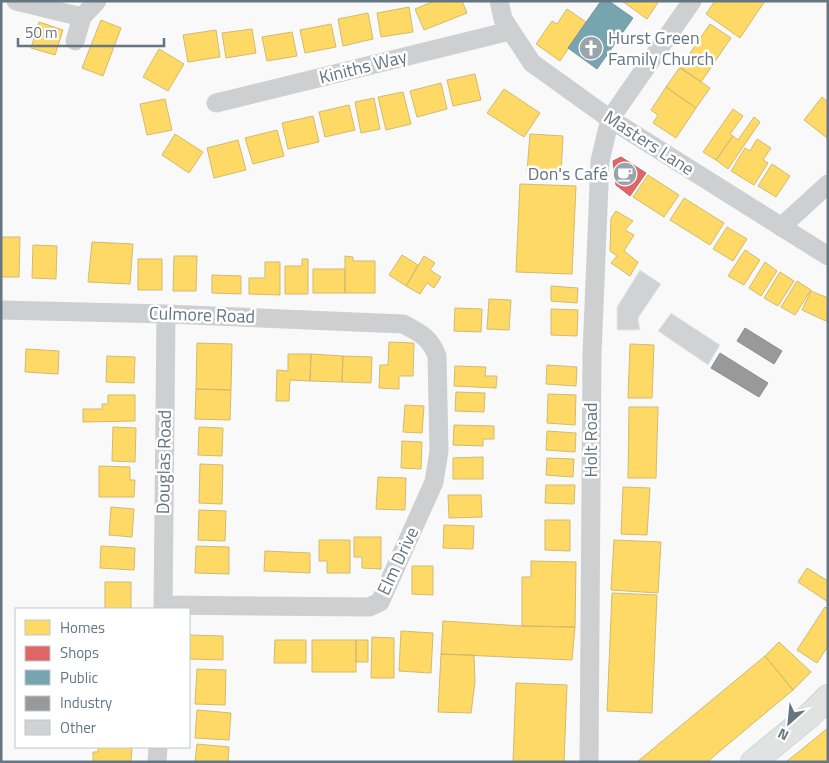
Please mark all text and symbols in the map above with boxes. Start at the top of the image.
scale bar [18,15,164,47]
text: 50 m [25,21,58,44]
place label: Hurst Green Family Church [608,24,714,72]
church icon: Hurst Green Family Church [578,35,604,61]
street label: Kiniths Way [316,43,410,90]
street label: Masters Lane [599,103,700,182]
place label: Don's Café [528,160,608,187]
cafe icon: Don's Café [612,161,638,187]
street label: Culmore Road [149,299,255,330]
street label: Holt Road [577,403,604,477]
street label: Douglas Road [149,410,178,514]
street label: Elm Drive [370,522,425,599]
legend [15,608,190,748]
text: Homes [60,616,105,639]
text: Shops [60,641,99,664]
text: Public [60,666,98,689]
text: Industry [60,691,112,714]
north arrow [764,698,814,748]
text: Other [60,716,96,739]
text: N [774,723,792,747]

